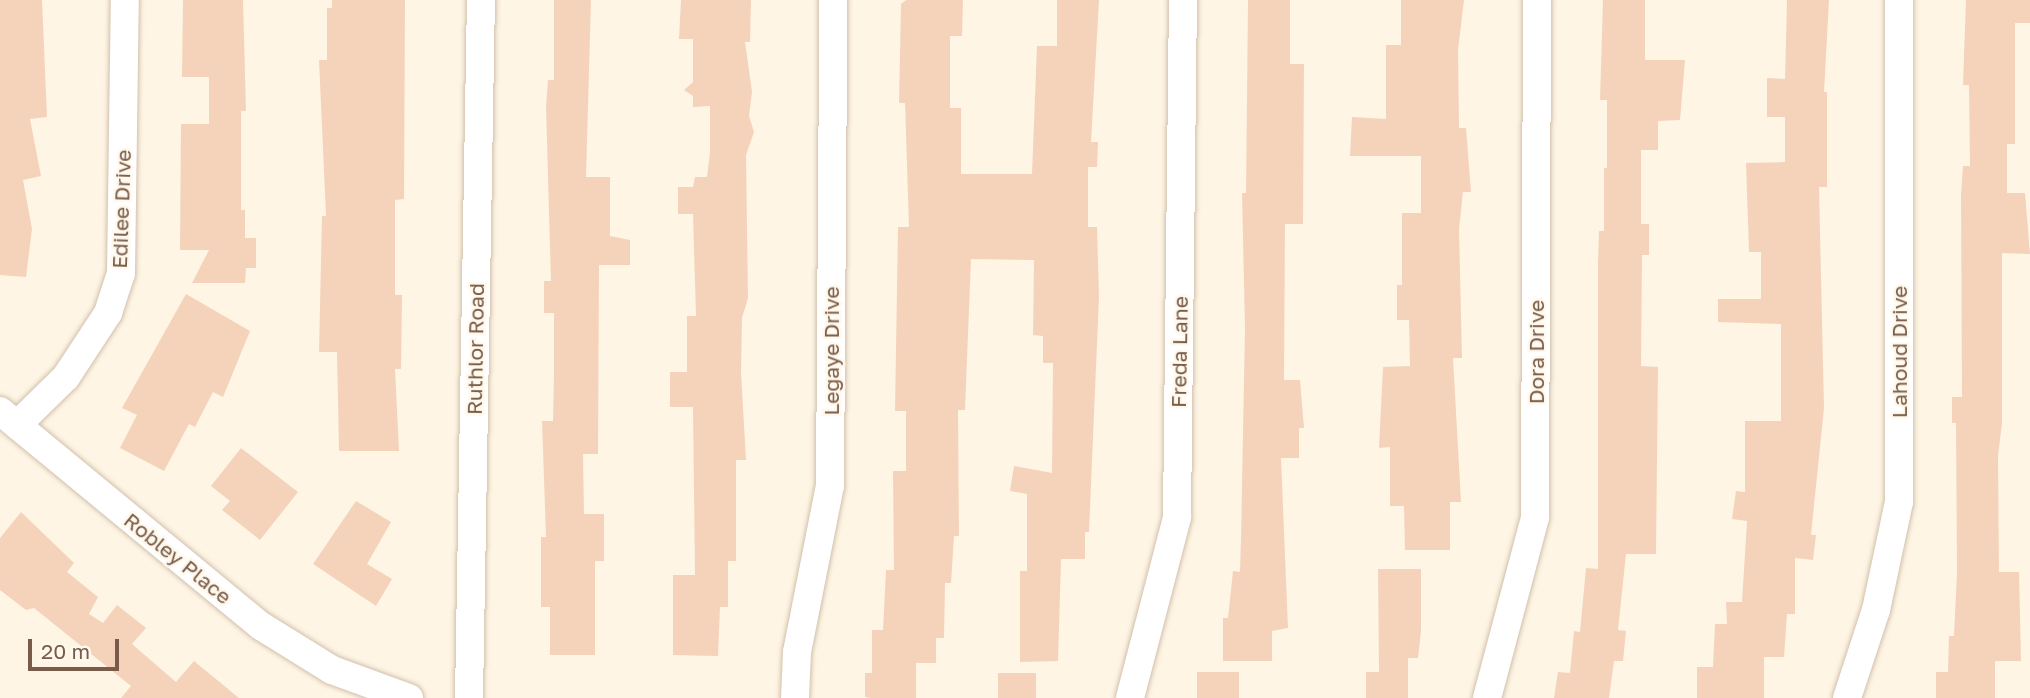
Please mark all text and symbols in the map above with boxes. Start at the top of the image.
street label: Edilee Drive [106,149,136,269]
street label: Ruthlor Road [461,283,489,415]
street label: Legaye Drive [818,286,844,416]
street label: Lahoud Drive [1886,286,1912,418]
street label: Freda Lane [1165,296,1193,408]
street label: Dora Drive [1523,300,1549,404]
street label: Robley Place [119,507,237,609]
scale bar [32,624,122,668]
text: 20 m [41,638,90,664]

